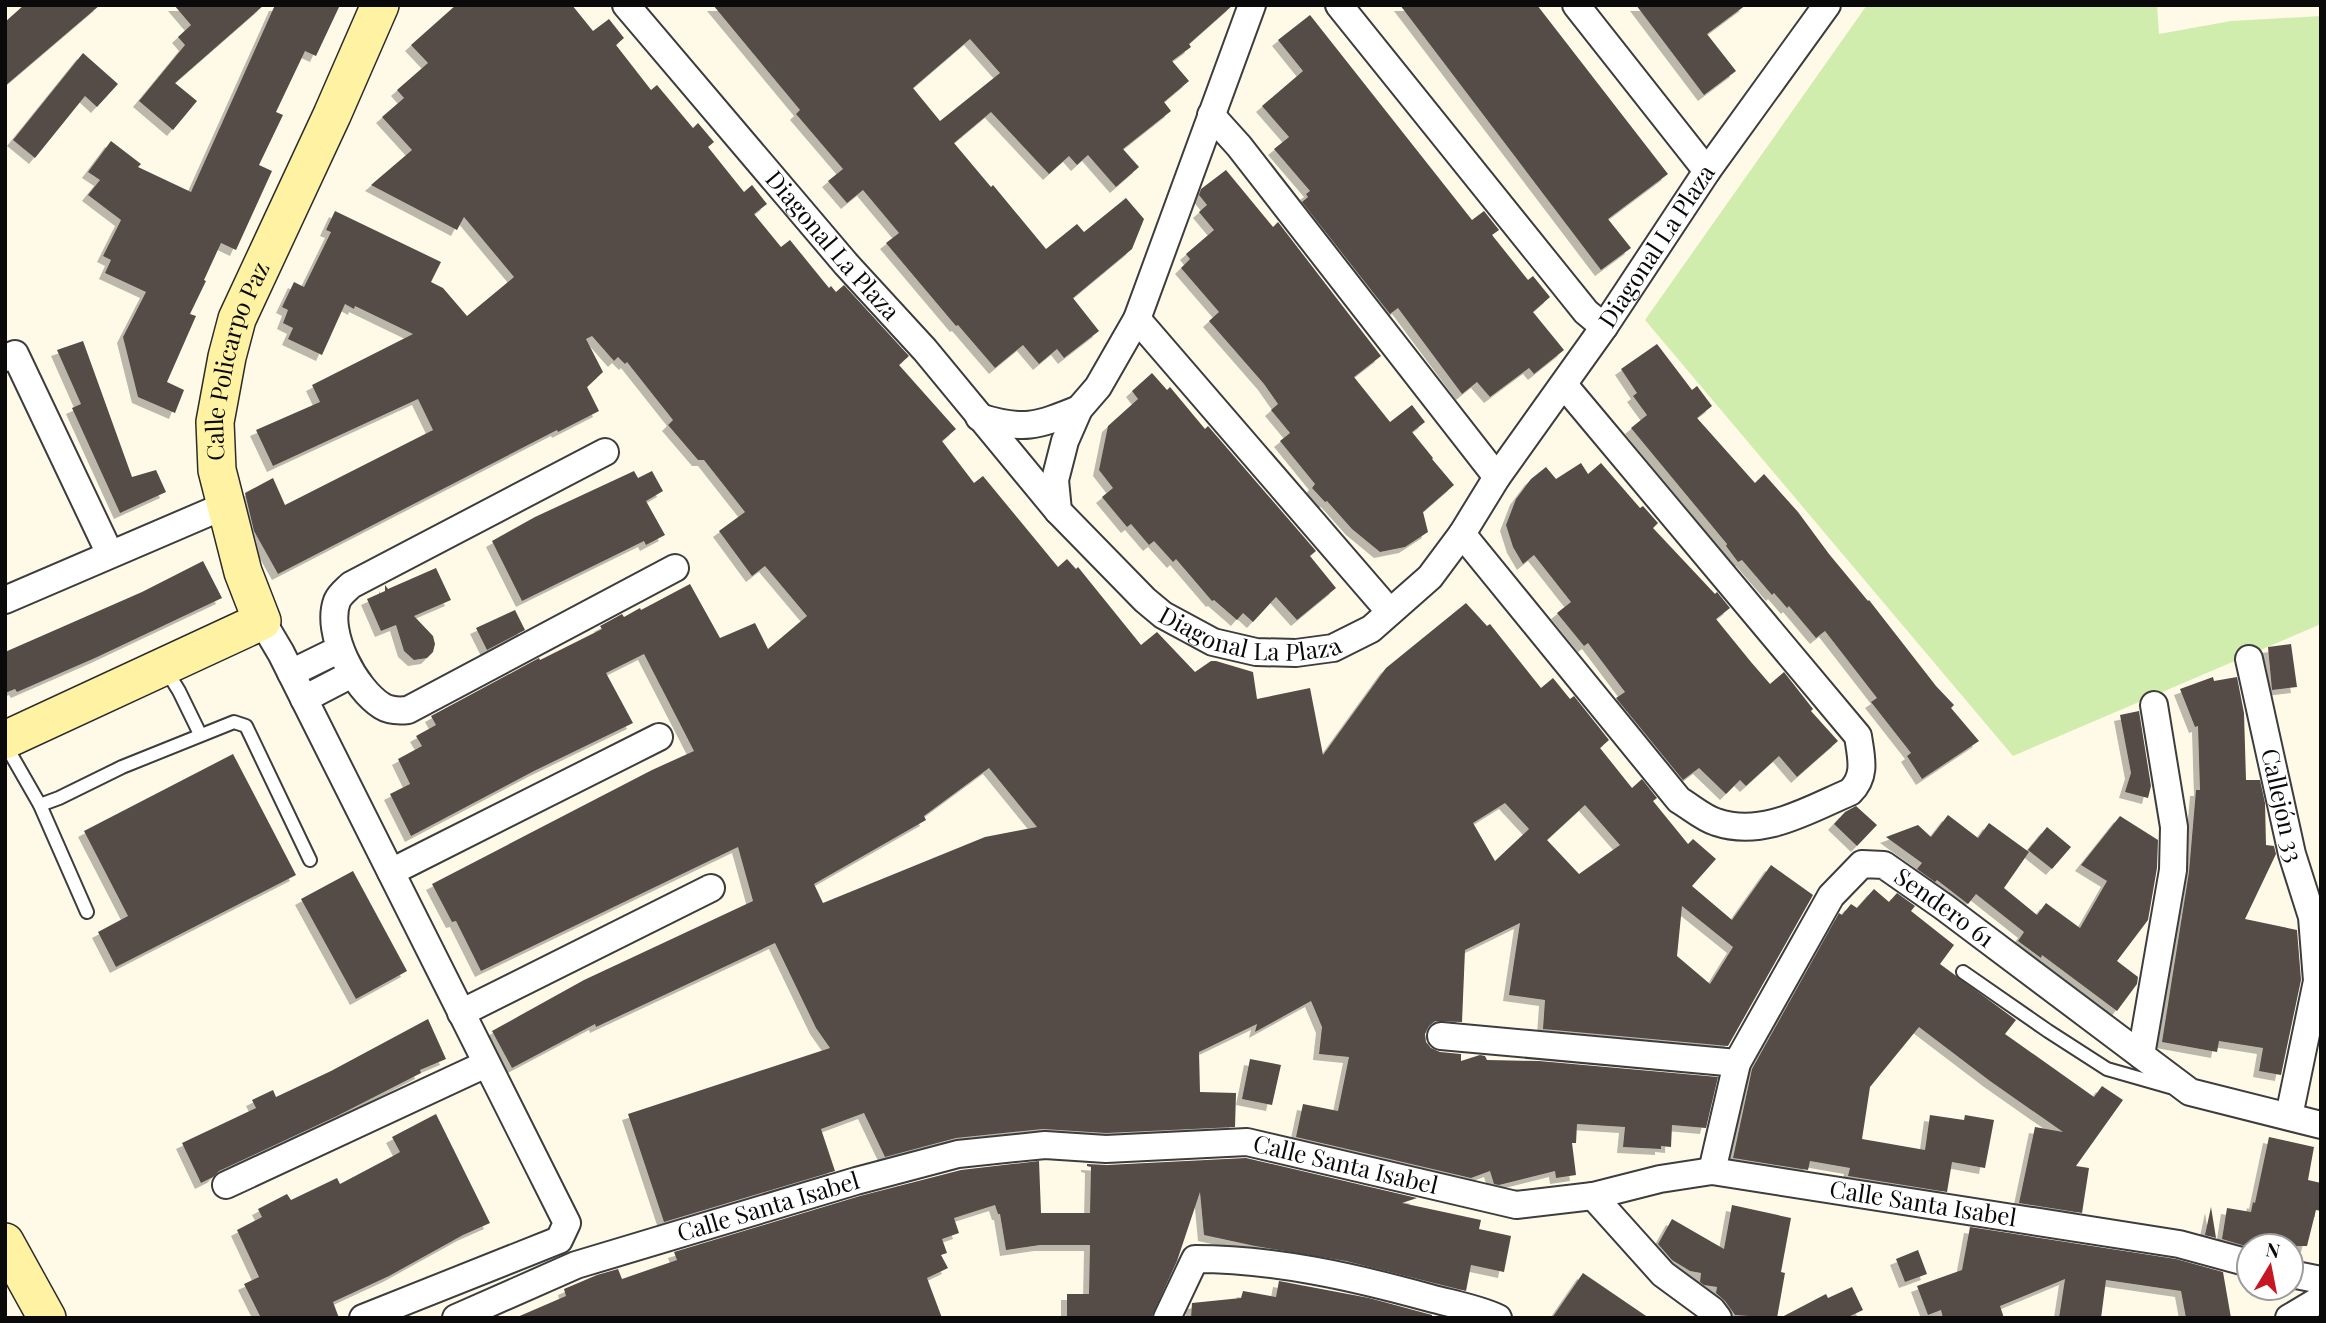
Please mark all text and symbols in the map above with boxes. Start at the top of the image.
street label: Diagonal La Plaza [1590,158,1721,333]
street label: Diagonal La Plaza [759,163,908,326]
street label: Calle Policarpo Paz [197,256,276,461]
street label: Diagonal La Plaza [1154,598,1346,667]
street label: Callejón 33 [2255,745,2312,866]
street label: Sendero 61 [1889,859,2002,954]
street label: Calle Santa Isabel [1250,1126,1442,1200]
street label: Calle Santa Isabel [673,1163,863,1248]
street label: Calle Santa Isabel [1828,1172,2019,1232]
north arrow [2235,1232,2305,1302]
text: N [2264,1235,2282,1263]

